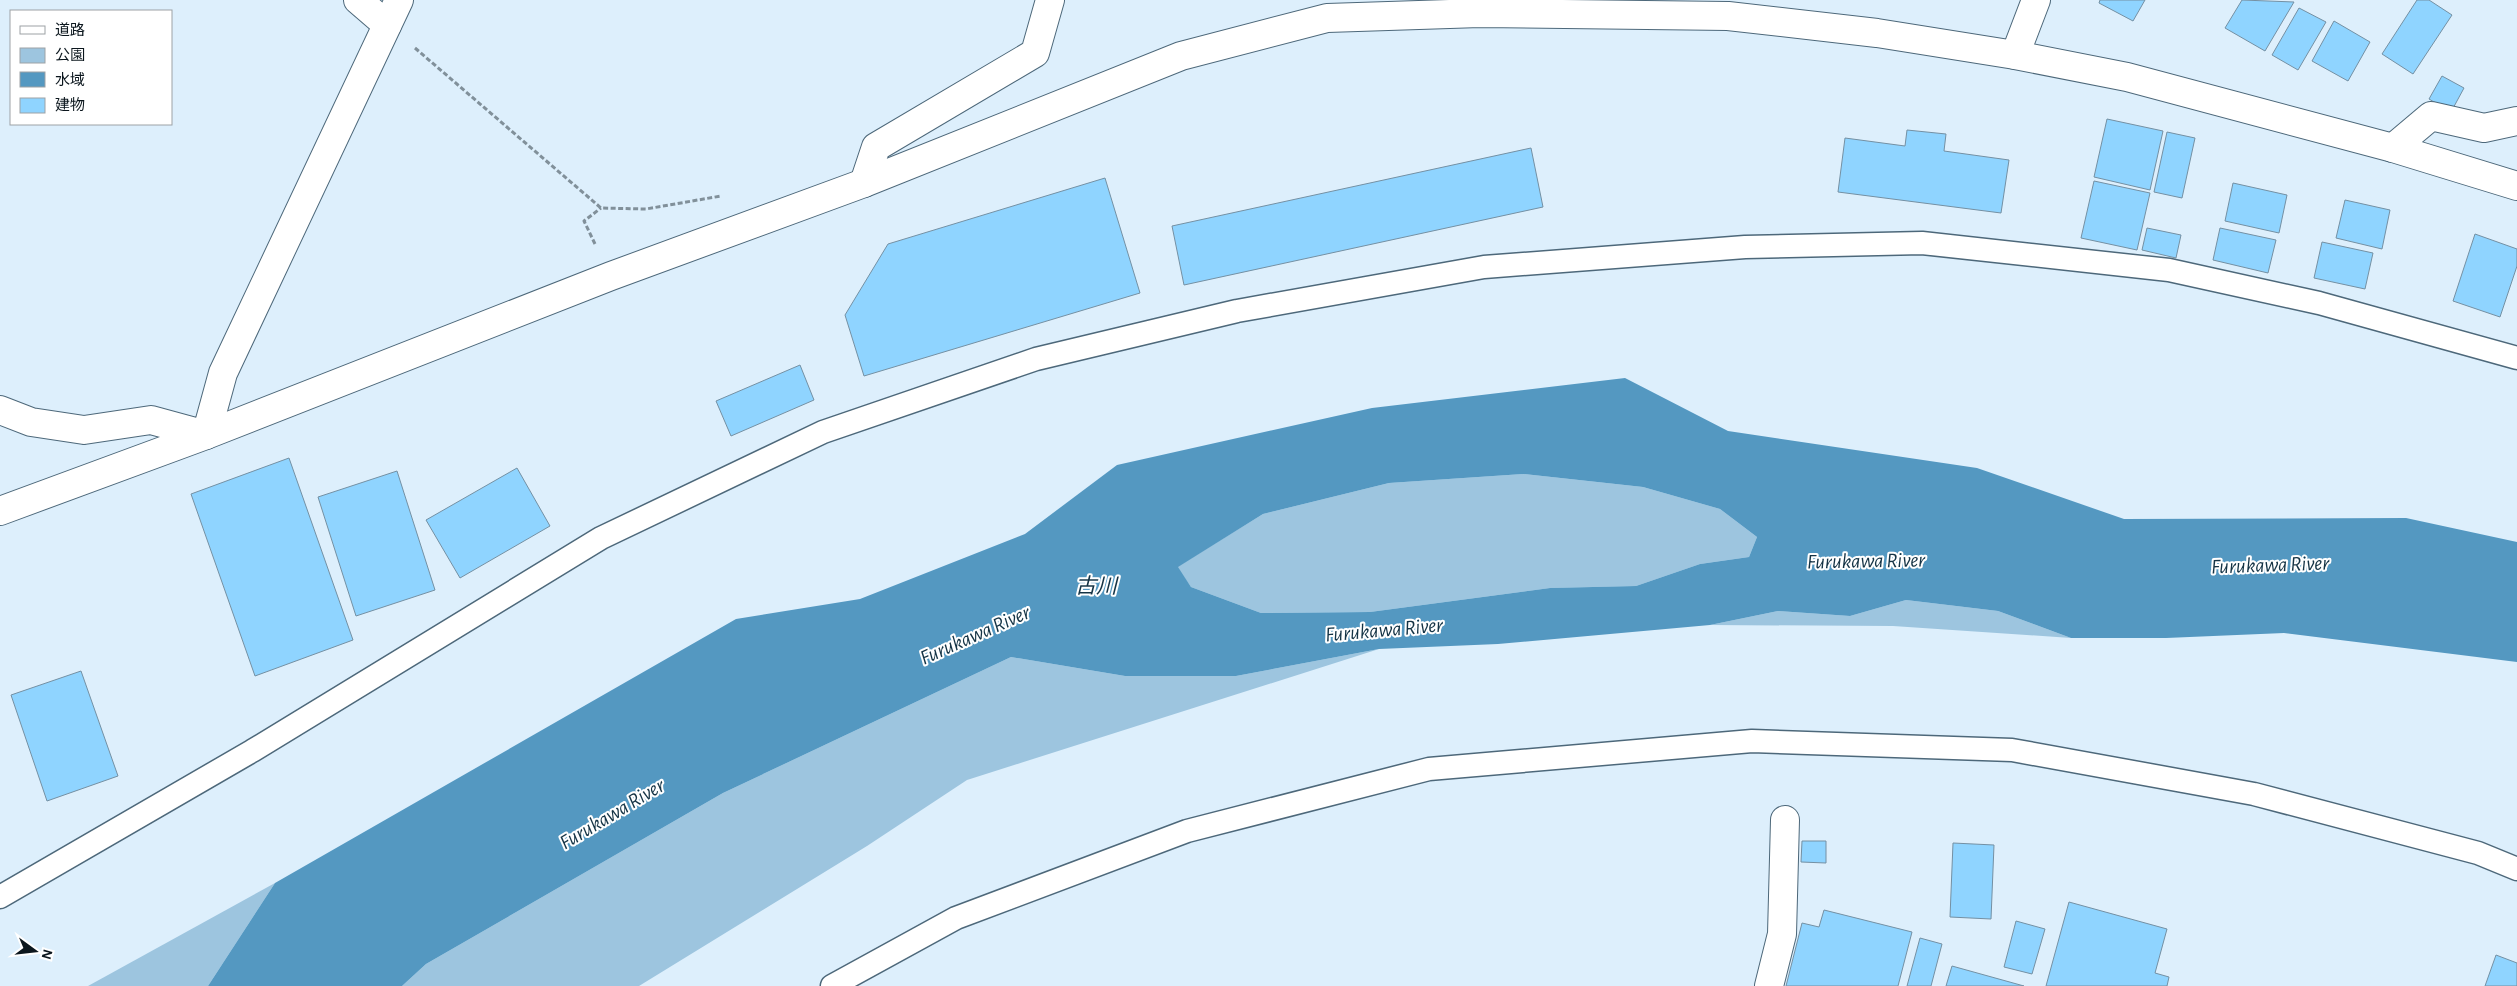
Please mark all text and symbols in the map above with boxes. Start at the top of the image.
legend [10,10,172,125]
text: 道路 [55,22,85,38]
text: 公園 [55,47,85,63]
text: 水域 [55,72,85,88]
text: 建物 [55,97,85,113]
water label: Furukawa River [1807,549,1926,573]
water label: Furukawa River [2211,552,2331,578]
water label: 古川 [1075,575,1119,597]
water label: Furukawa River [917,601,1034,669]
water label: Furukawa River [1324,614,1445,646]
water label: Furukawa River [556,774,669,853]
north arrow [10,926,60,976]
text: N [39,948,55,961]

